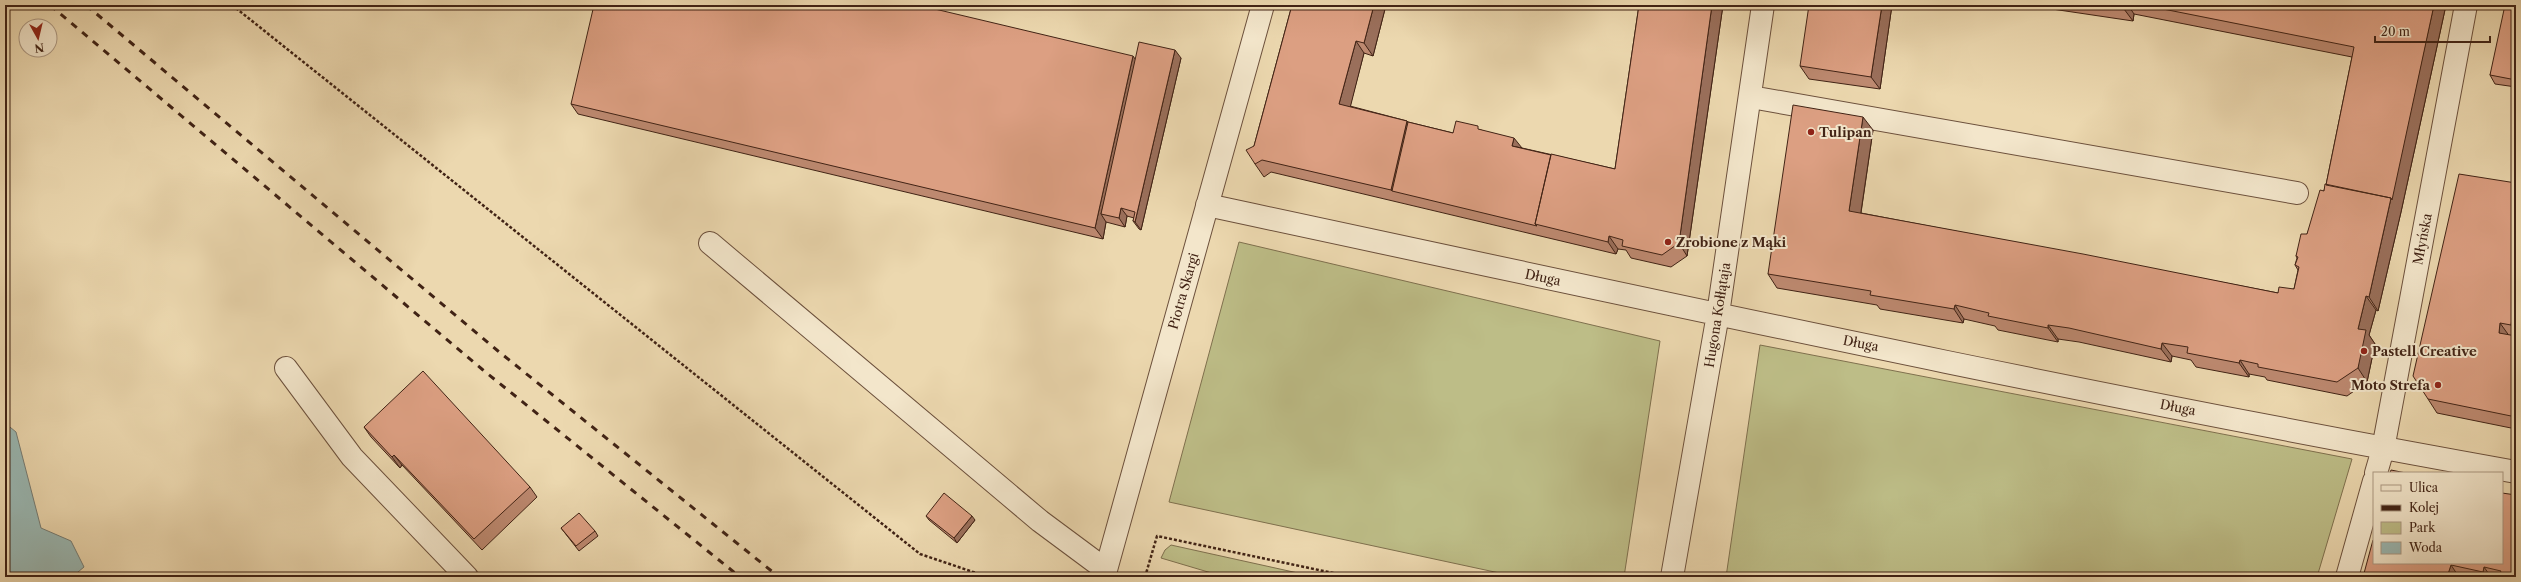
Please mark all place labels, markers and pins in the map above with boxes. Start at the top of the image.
place label: Tulipan [1819,124,1872,140]
marker: Tulipan [1806,127,1816,137]
place label: Zrobione z Mąki [1676,234,1787,250]
marker: Zrobione z Mąki [1663,237,1673,247]
place label: Pastell Creative [2372,343,2477,359]
marker: Pastell Creative [2359,346,2369,356]
place label: Moto Strefa [2351,377,2430,393]
marker: Moto Strefa [2433,380,2443,390]

